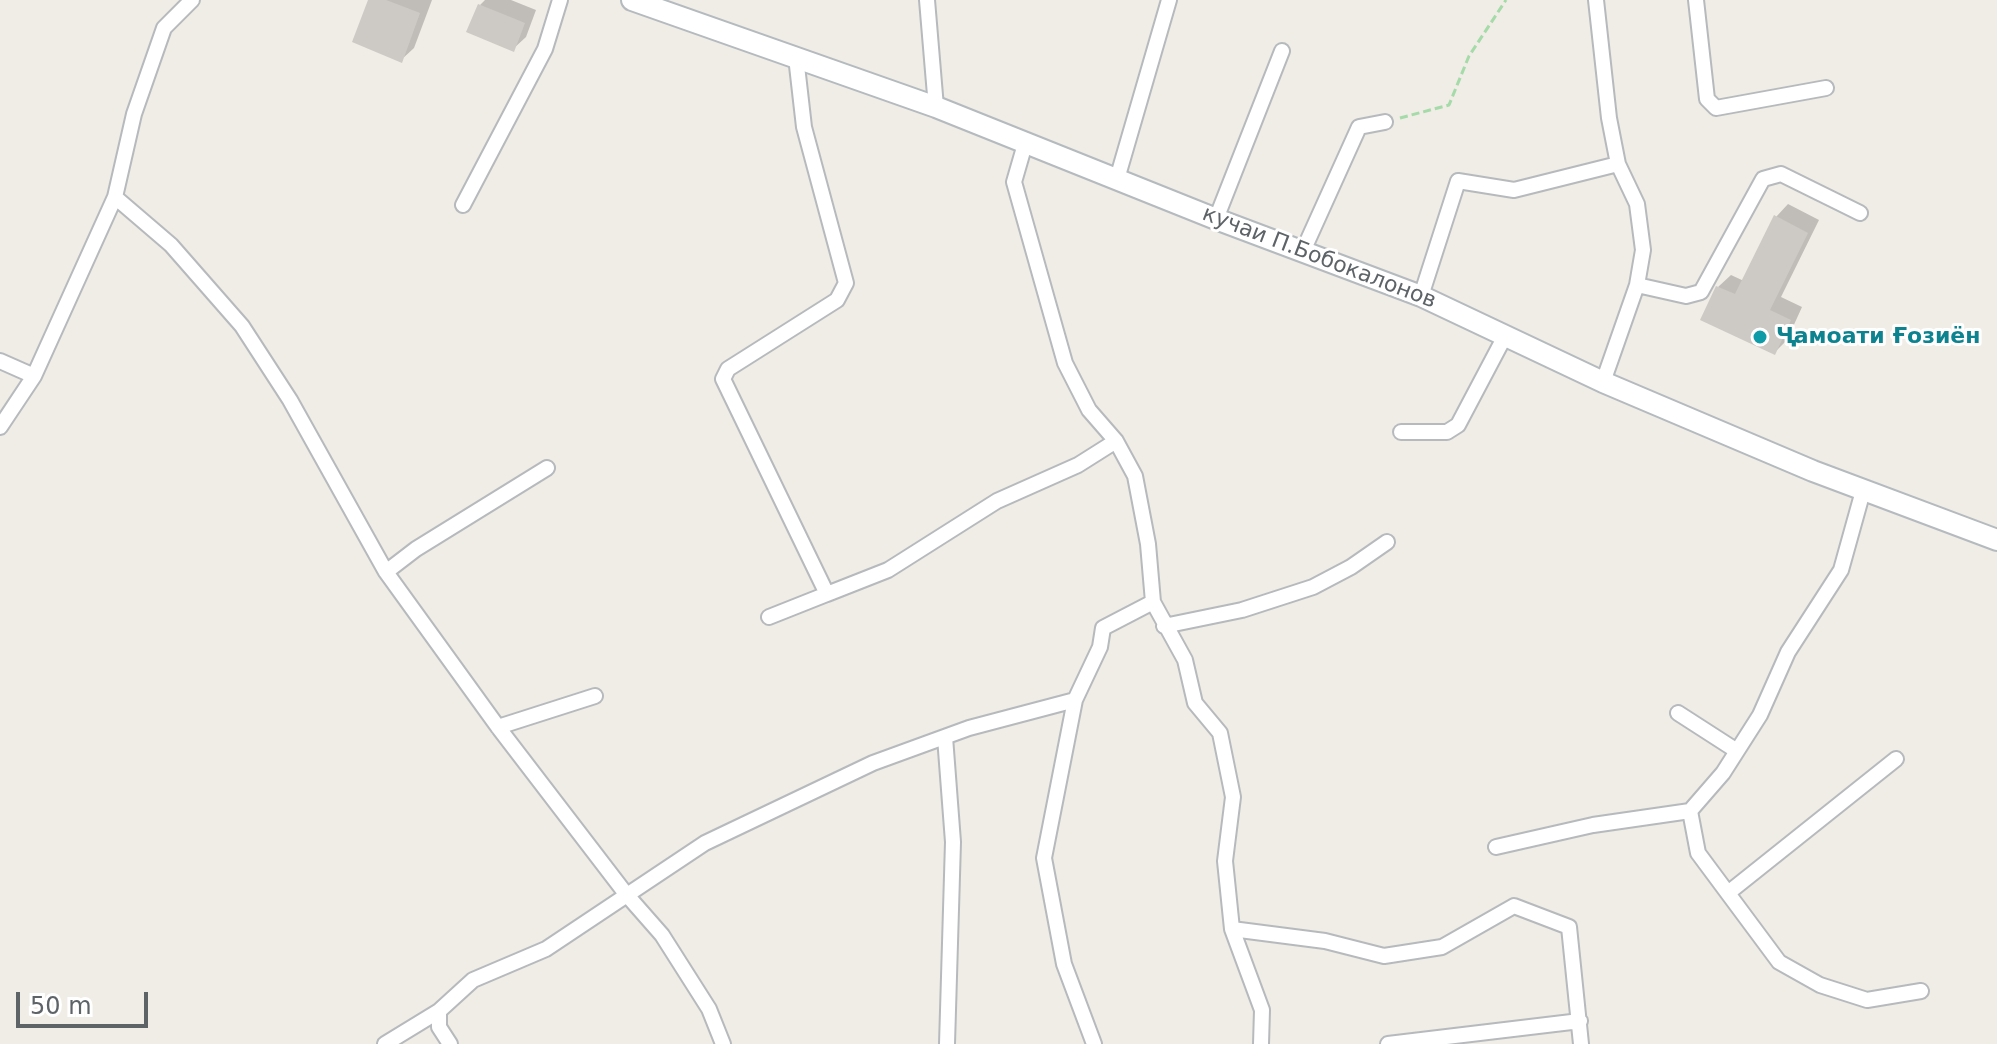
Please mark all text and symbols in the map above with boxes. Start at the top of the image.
street label: кучаи П.Бобокалонов [1198,201,1440,315]
place label: Ҷамоати Ғозиён [1776,324,1980,350]
marker: Ҷамоати Ғозиён [1751,328,1769,346]
scale bar [20,976,152,1026]
text: 50 m [30,992,92,1020]

